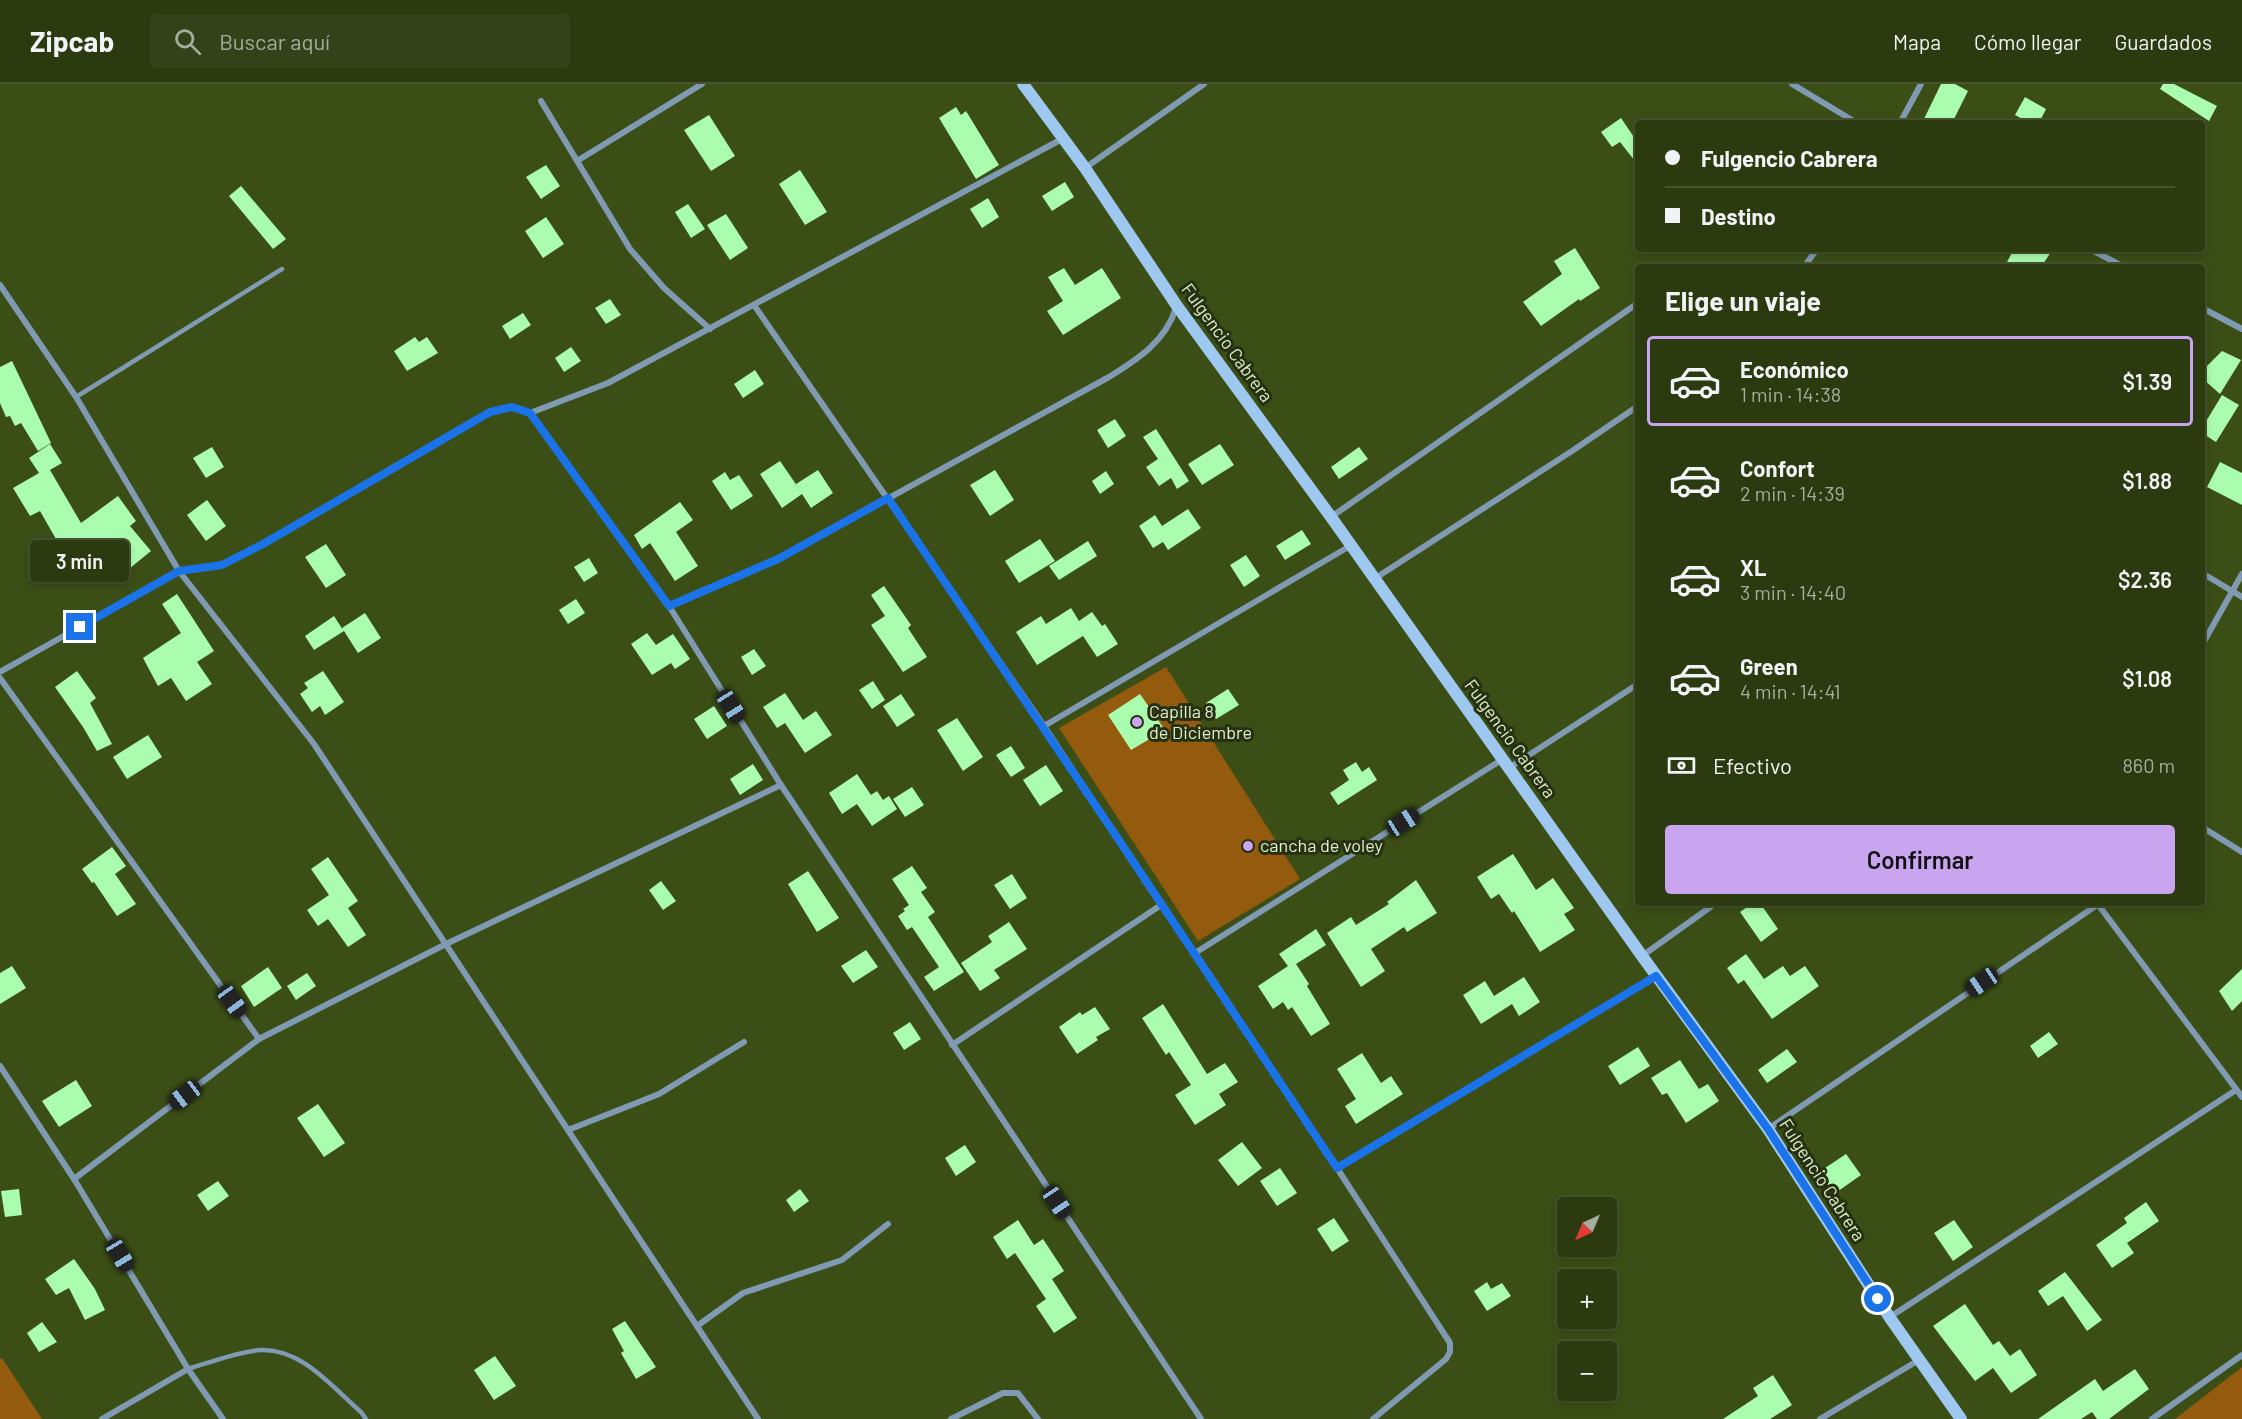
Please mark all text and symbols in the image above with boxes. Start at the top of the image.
search box [150,14,570,68]
text: Zipcab [30,24,114,58]
icon: search [171,25,204,58]
text: Buscar aquí [219,28,330,54]
text: Mapa [1893,29,1941,54]
text: Cómo llegar [1974,29,2081,54]
text: Guardados [2114,29,2212,54]
text: Fulgencio Cabrera [1701,145,1878,171]
text: Destino [1701,203,1776,229]
street label: Fulgencio Cabrera [1177,279,1278,406]
text: Elige un viaje [1665,284,1821,316]
icon: car [1668,354,1722,408]
text: Económico [1740,356,1849,382]
text: $1.39 [2122,368,2172,394]
text: 1 min · 14:38 [1740,382,1841,406]
icon: car [1668,453,1722,507]
text: Confort [1740,455,1815,481]
text: $1.88 [2122,467,2172,493]
text: 2 min · 14:39 [1740,481,1845,505]
callout: 3 min [31,540,130,582]
text: 3 min [56,549,103,573]
icon: car [1668,552,1722,606]
text: XL [1740,554,1766,580]
text: $2.36 [2118,566,2172,592]
text: 3 min · 14:40 [1740,580,1846,604]
route end [66,613,93,640]
icon: car [1668,651,1722,705]
text: Green [1740,653,1798,679]
text: $1.08 [2122,665,2172,691]
street label: Fulgencio Cabrera [1460,675,1561,802]
text: 4 min · 14:41 [1740,679,1841,703]
car [714,686,748,726]
place label: Capilla 8 de Diciembre [1149,700,1252,743]
marker: Capilla 8 de Diciembre [1130,715,1144,729]
icon: cash [1665,749,1698,782]
text: Efectivo [1713,752,1792,778]
text: 860 m [2122,753,2175,777]
car [1383,805,1423,839]
button: Confirmar [1665,825,2175,894]
place label: cancha de voley [1260,834,1383,856]
marker: cancha de voley [1241,839,1255,853]
car [1962,964,2002,1000]
car [214,981,250,1021]
car [165,1077,205,1113]
street label: Fulgencio Cabrera [1775,1114,1871,1245]
car [1039,1182,1075,1222]
north arrow [1557,1197,1617,1257]
map controls [1557,1197,1617,1401]
car [103,1235,137,1275]
button: + [1557,1269,1617,1329]
route start [1864,1285,1891,1312]
button: − [1557,1341,1617,1401]

